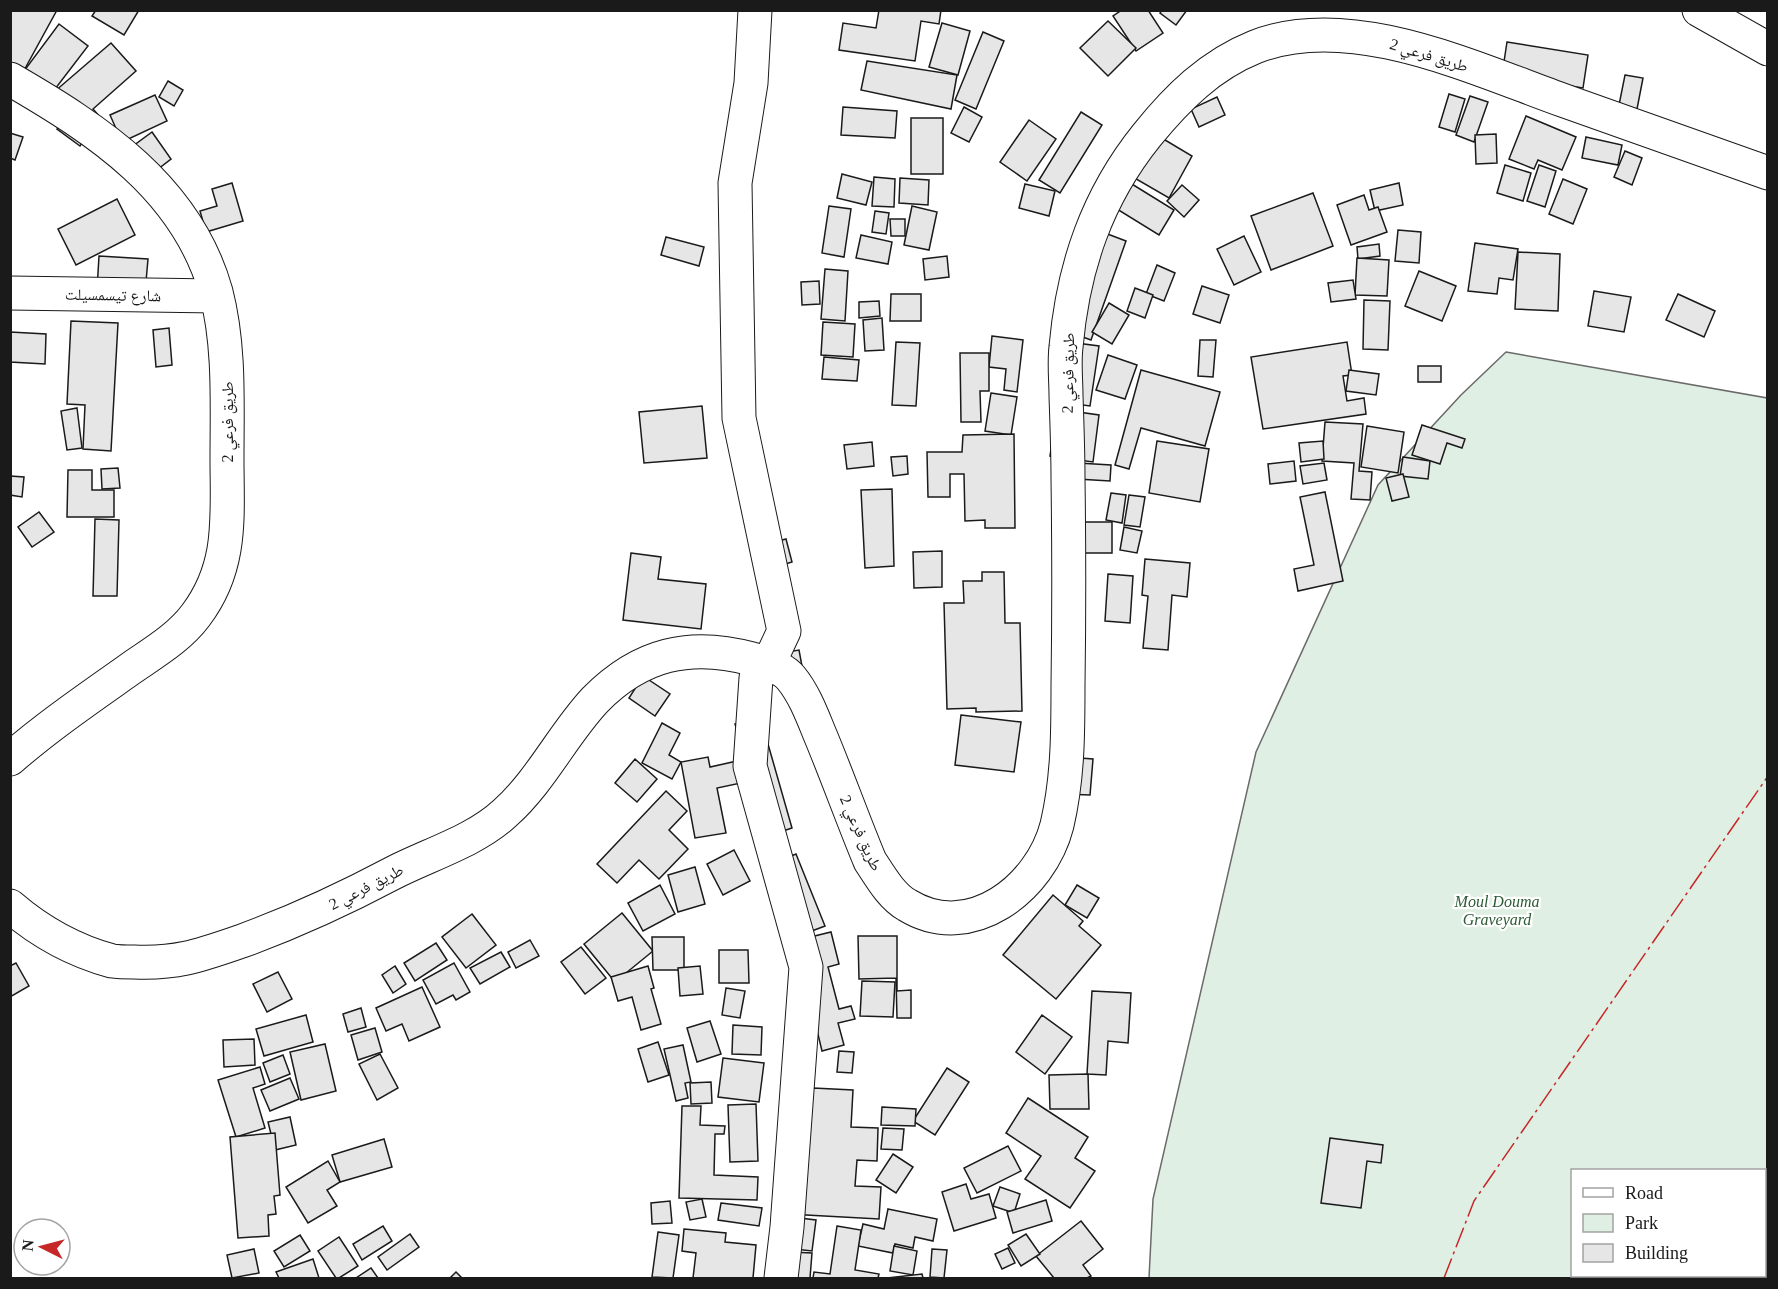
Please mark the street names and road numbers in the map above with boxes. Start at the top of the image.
street label: طريق فرعي 2 [1387,35,1470,79]
street label: شارع تيسمسيلت [65,286,161,306]
street label: طريق فرعي 2 [1059,332,1081,414]
street label: طريق فرعي 2 [219,381,240,463]
street label: طريق فرعي 2 [833,793,885,875]
street label: طريق فرعي 2 [326,861,408,917]

